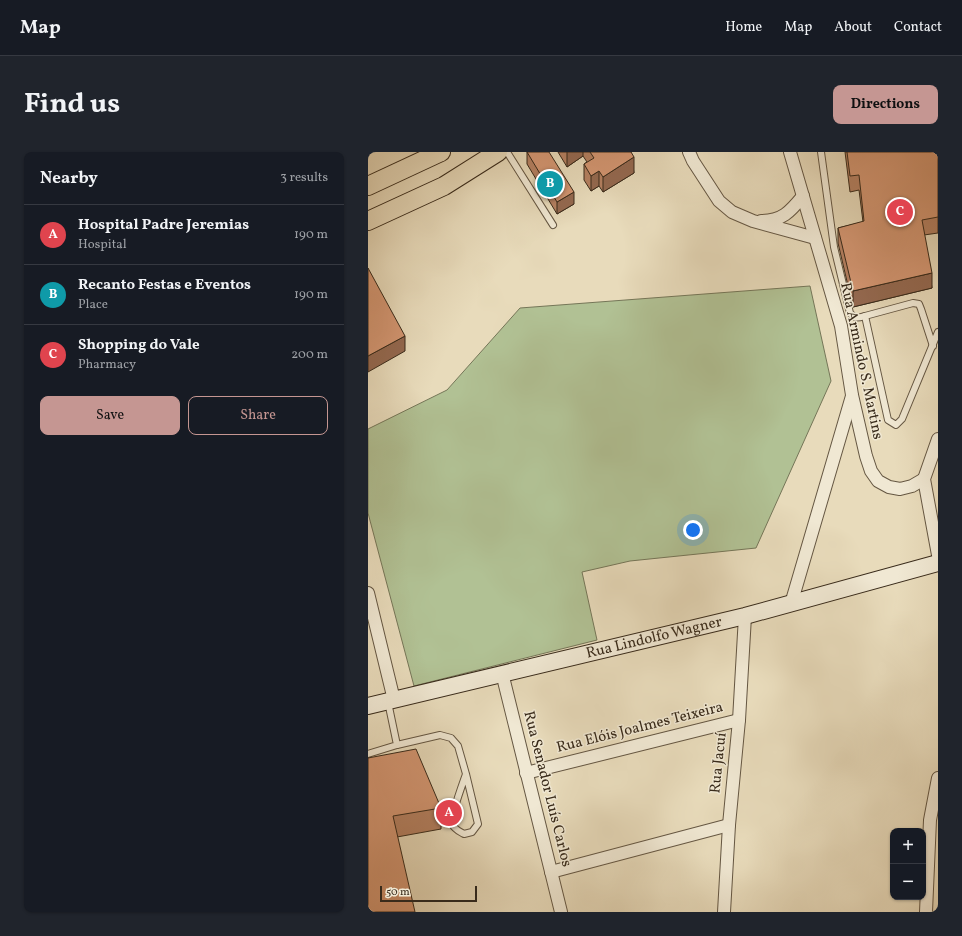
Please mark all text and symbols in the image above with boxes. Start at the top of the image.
text: Map [20,15,61,41]
text: Home [725,18,762,37]
text: Map [784,18,812,37]
text: About [834,18,872,37]
text: Contact [894,18,942,37]
text: Find us [24,85,120,124]
button: Directions [833,85,938,124]
text: Nearby [40,167,98,190]
text: 3 results [280,169,328,187]
pin: B [537,169,563,199]
pin: C [887,197,913,227]
text: Hospital Padre Jeremias [78,215,249,236]
text: A [48,226,58,244]
text: 190 m [294,226,328,244]
text: Hospital [78,236,127,254]
text: Recanto Festas e Eventos [78,275,251,296]
street label: Rua Armindo S. Martins [834,281,888,441]
text: B [49,286,57,304]
text: 190 m [294,286,328,304]
text: Place [78,296,108,314]
text: Shopping do Vale [78,335,200,356]
text: C [49,346,57,364]
text: 200 m [291,346,328,364]
text: Pharmacy [78,356,136,374]
button: Save [40,396,180,435]
button: Share [188,396,328,435]
your location [683,520,703,540]
street label: Rua Lindolfo Wagner [584,611,724,664]
street label: Rua Elóis Joalmes Teixeira [554,697,726,759]
street label: Rua Senador Luís Carlos [517,709,577,869]
street label: Rua Jacuí [705,731,733,795]
pin: A [436,798,462,828]
map controls [890,828,926,900]
button: + [890,828,926,864]
button: − [890,864,926,900]
scale bar [380,884,477,903]
text: 50 m [386,885,410,900]

